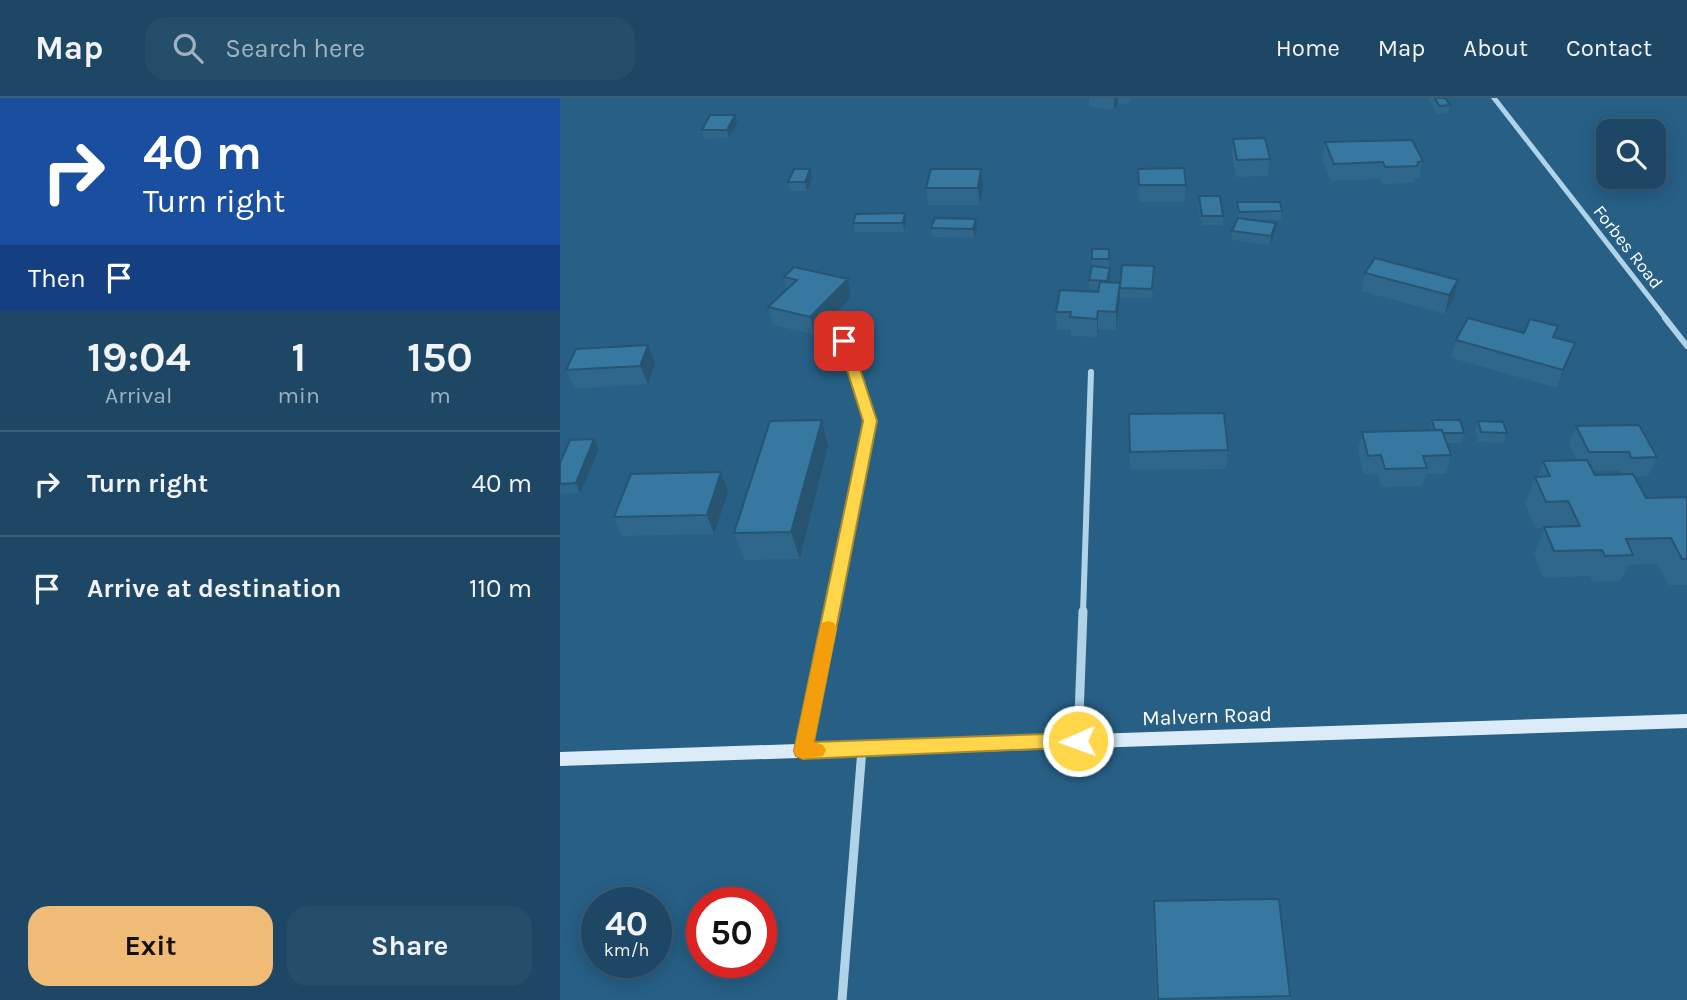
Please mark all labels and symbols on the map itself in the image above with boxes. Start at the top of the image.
street label: Forbes Road [1588,201,1668,293]
pin [814,311,874,371]
street label: Malvern Road [1142,702,1272,730]
position arrow [1041,704,1115,778]
speed limit sign: 50 [686,887,777,978]

